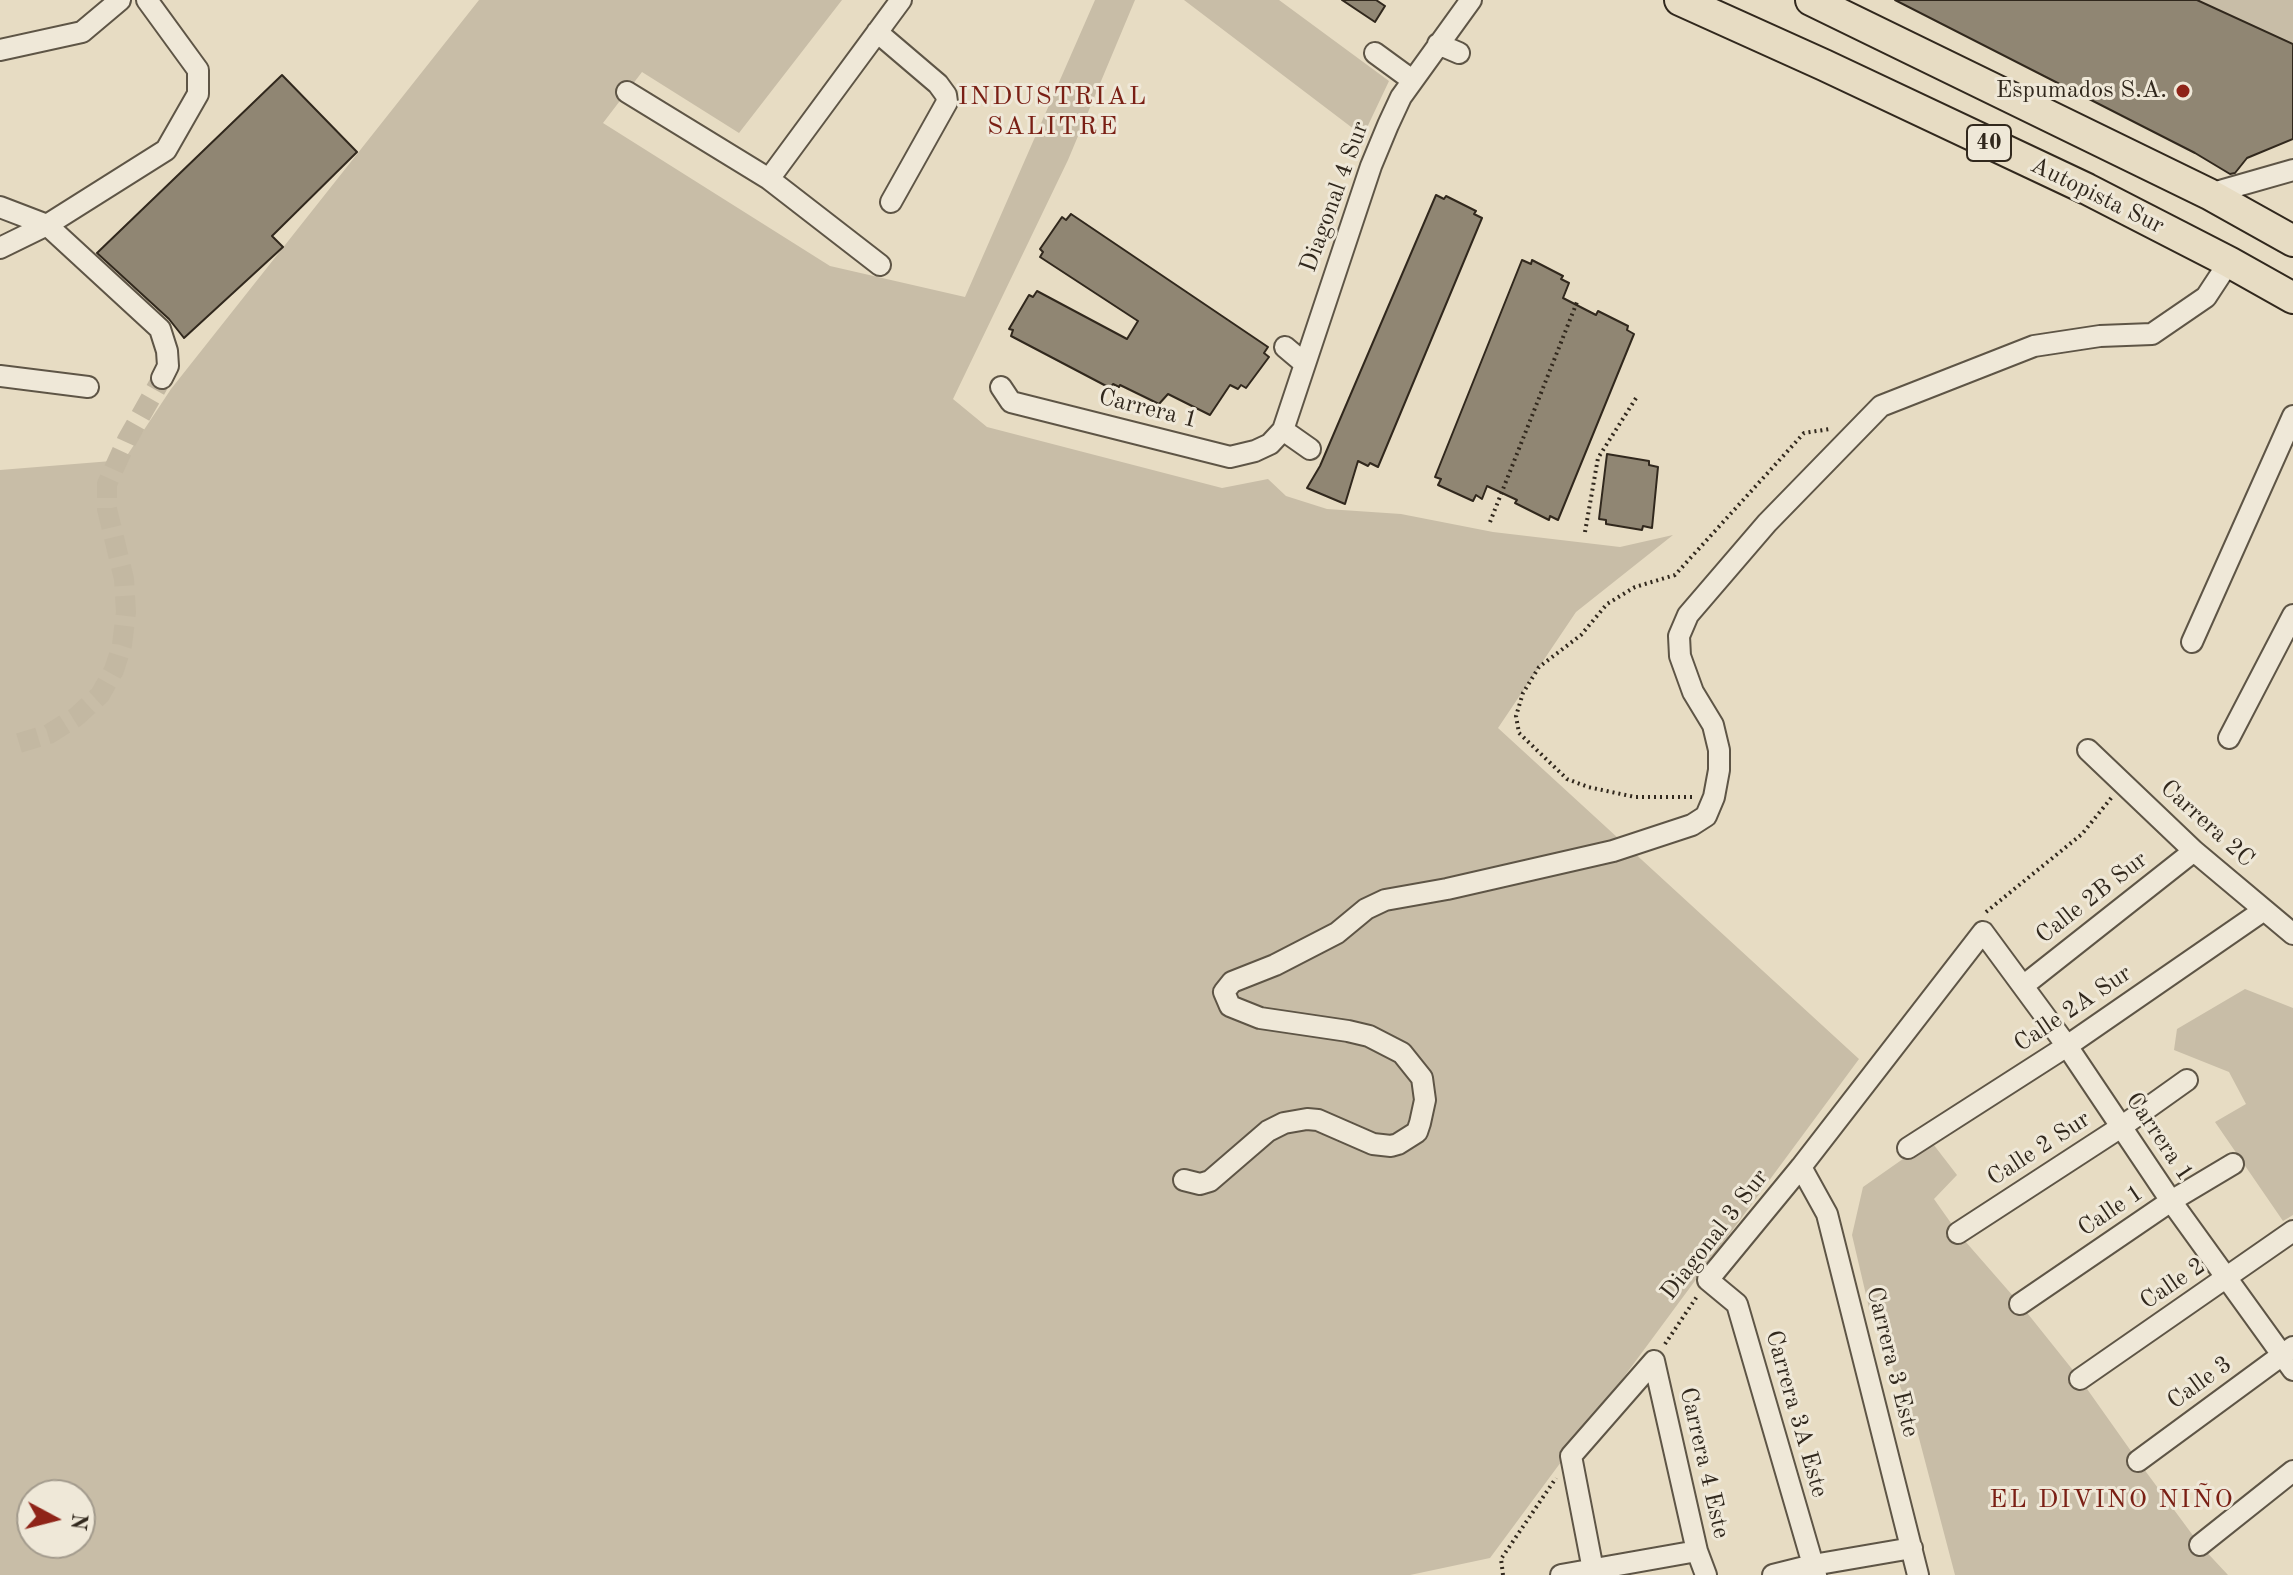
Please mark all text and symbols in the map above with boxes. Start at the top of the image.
place label: Espumados S.A. [1996,77,2167,105]
district label: INDUSTRIAL SALITRE [958,81,1148,142]
marker: Espumados S.A. [2174,82,2192,100]
street label: Diagonal 4 Sur [1294,118,1376,276]
road number: 40 [1967,125,2011,161]
street label: Autopista Sur [2025,151,2169,241]
street label: Carrera 1 [1096,383,1200,435]
street label: Carrera 2C [2154,774,2260,874]
street label: Calle 2B Sur [2031,846,2153,950]
street label: Calle 2A Sur [2009,959,2137,1059]
street label: Carrera 1 [2119,1087,2199,1187]
street label: Calle 2 Sur [1982,1105,2096,1193]
street label: Diagonal 3 Sur [1655,1164,1775,1306]
street label: Calle 1 [2073,1179,2149,1243]
street label: Calle 2 [2135,1252,2211,1316]
street label: Carrera 3 Este [1859,1284,1925,1440]
street label: Carrera 3A Este [1758,1327,1834,1501]
street label: Calle 3 [2162,1350,2238,1416]
street label: Carrera 4 Este [1673,1385,1735,1541]
north arrow [16,1479,96,1559]
district label: EL DIVINO NIÑO [1989,1484,2235,1516]
text: N [66,1512,90,1531]

